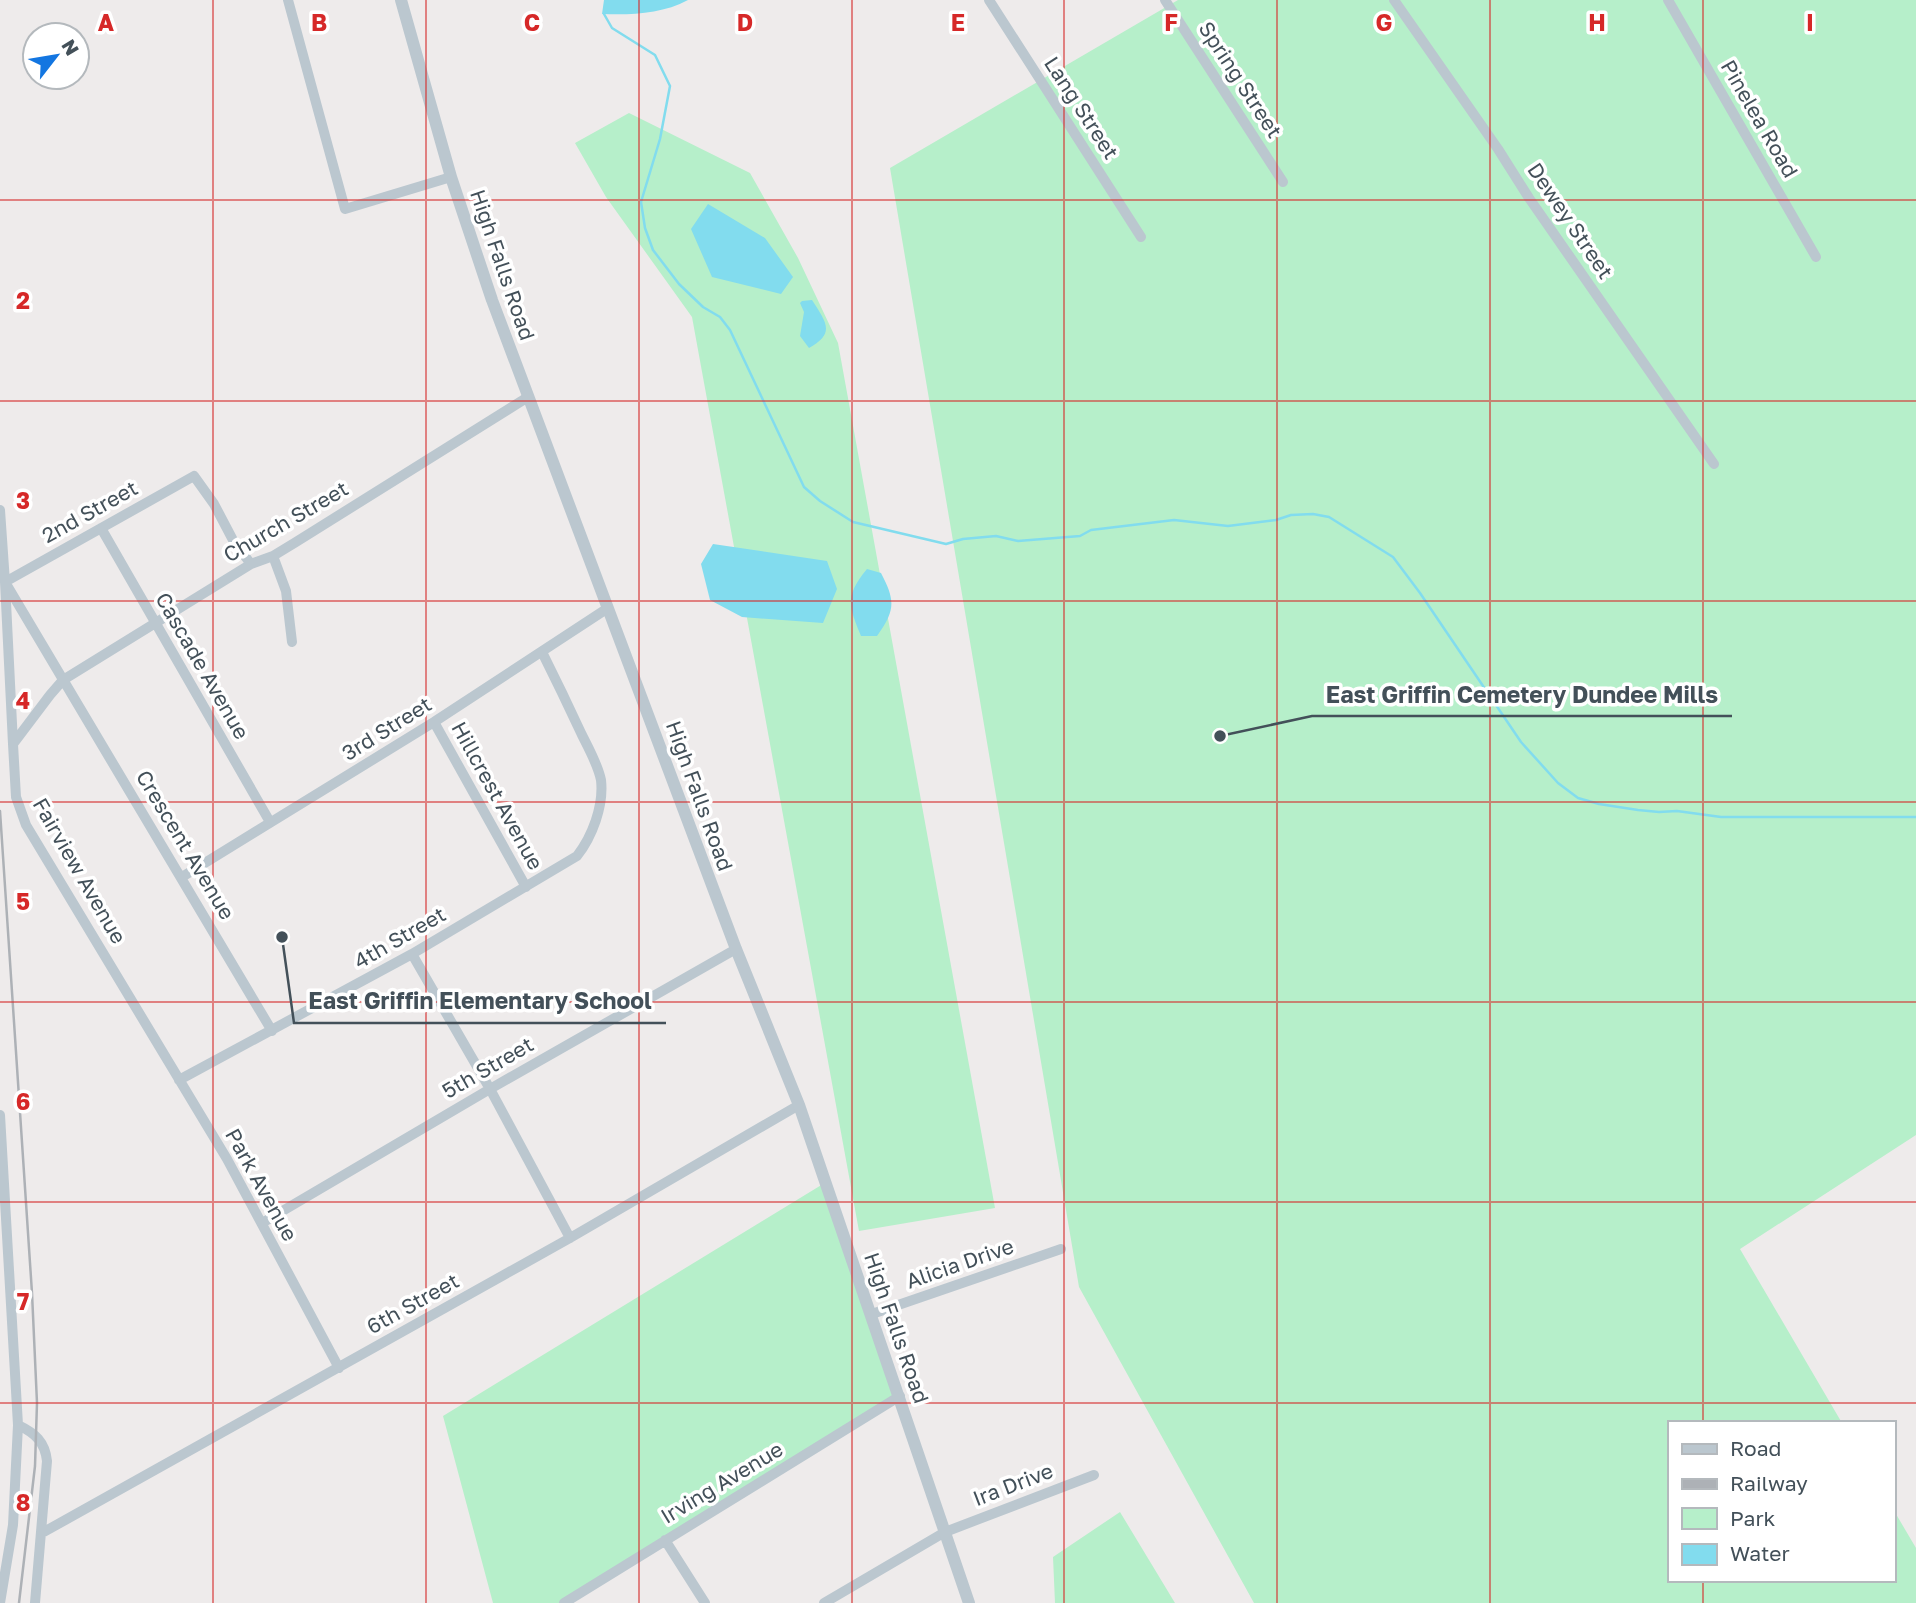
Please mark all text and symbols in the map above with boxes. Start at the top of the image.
text: A [98,8,115,36]
text: B [311,8,327,36]
text: C [524,8,540,36]
text: D [737,8,753,36]
text: E [951,8,965,36]
text: F [1164,8,1178,36]
text: G [1376,8,1392,36]
text: H [1588,8,1606,36]
text: I [1806,8,1814,36]
street label: Spring Street [1194,16,1288,142]
north arrow [21,21,91,91]
text: N [57,35,85,59]
street label: Lang Street [1039,51,1125,164]
street label: Pinelea Road [1716,55,1804,182]
street label: Dewey Street [1522,157,1619,283]
street label: High Falls Road [465,186,541,344]
text: 2 [16,286,30,314]
street label: 2nd Street [37,474,142,548]
street label: Church Street [219,475,352,567]
text: 3 [16,486,30,514]
street label: Cascade Avenue [150,588,255,743]
callout: East Griffin Cemetery Dundee Mills [1312,672,1732,716]
text: East Griffin Cemetery Dundee Mills [1326,680,1718,708]
text: 4 [16,686,30,714]
street label: 3rd Street [337,690,436,766]
street label: Hillcrest Avenue [446,717,549,874]
street label: High Falls Road [661,717,739,874]
street label: Crescent Avenue [131,765,241,924]
street label: Fairview Avenue [28,793,132,948]
text: 5 [16,887,30,915]
street label: 4th Street [349,900,450,974]
callout: East Griffin Elementary School [294,979,666,1023]
text: East Griffin Elementary School [308,986,652,1014]
street label: 5th Street [437,1031,538,1104]
text: 6 [16,1087,30,1115]
street label: Park Avenue [220,1124,304,1245]
street label: Alicia Drive [902,1232,1017,1294]
street label: High Falls Road [859,1249,935,1407]
street label: 6th Street [362,1267,463,1339]
text: 7 [17,1287,29,1315]
legend [1668,1421,1895,1582]
street label: Irving Avenue [656,1435,787,1529]
text: Road [1730,1435,1781,1461]
street label: Ira Drive [969,1457,1056,1511]
text: Railway [1730,1470,1808,1496]
text: 8 [16,1488,30,1516]
text: Park [1730,1505,1776,1531]
text: Water [1730,1540,1790,1566]

